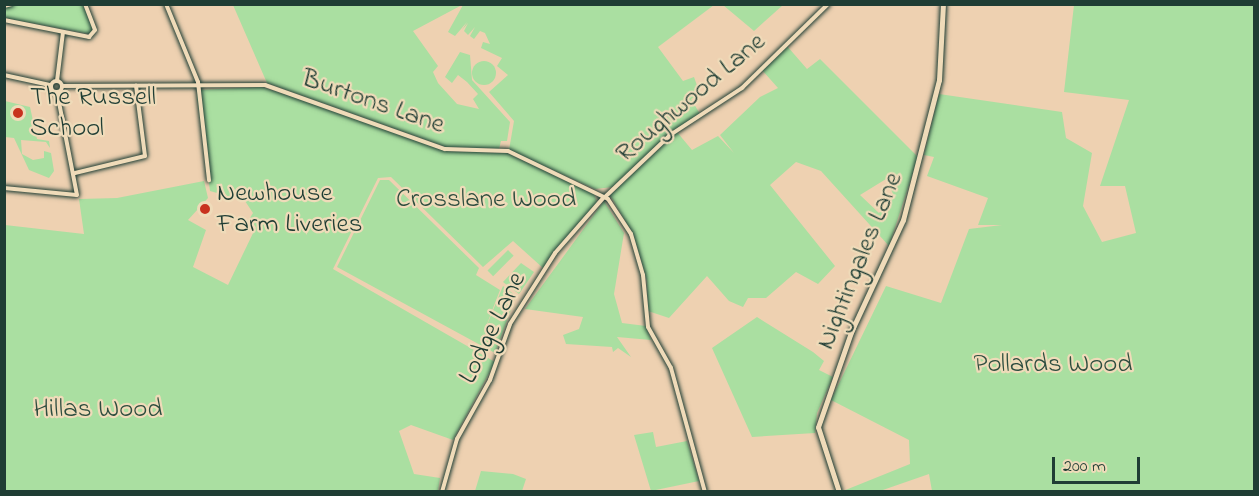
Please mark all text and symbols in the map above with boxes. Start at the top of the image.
street label: Roughwood Lane [609,26,773,170]
street label: Burtons Lane [297,62,449,142]
place label: The Russell School [30,81,156,144]
marker: The Russell School [11,106,25,120]
street label: Nightingales Lane [810,168,910,354]
place label: Newhouse Farm Liveries [217,177,362,240]
park label: Crosslane Wood [396,184,576,216]
marker: Newhouse Farm Liveries [198,202,212,216]
street label: Lodge Lane [452,267,534,389]
park label: Pollards Wood [973,349,1133,381]
park label: Hillas Wood [34,394,162,426]
scale bar [1055,445,1144,483]
text: 200 m [1063,454,1106,480]

